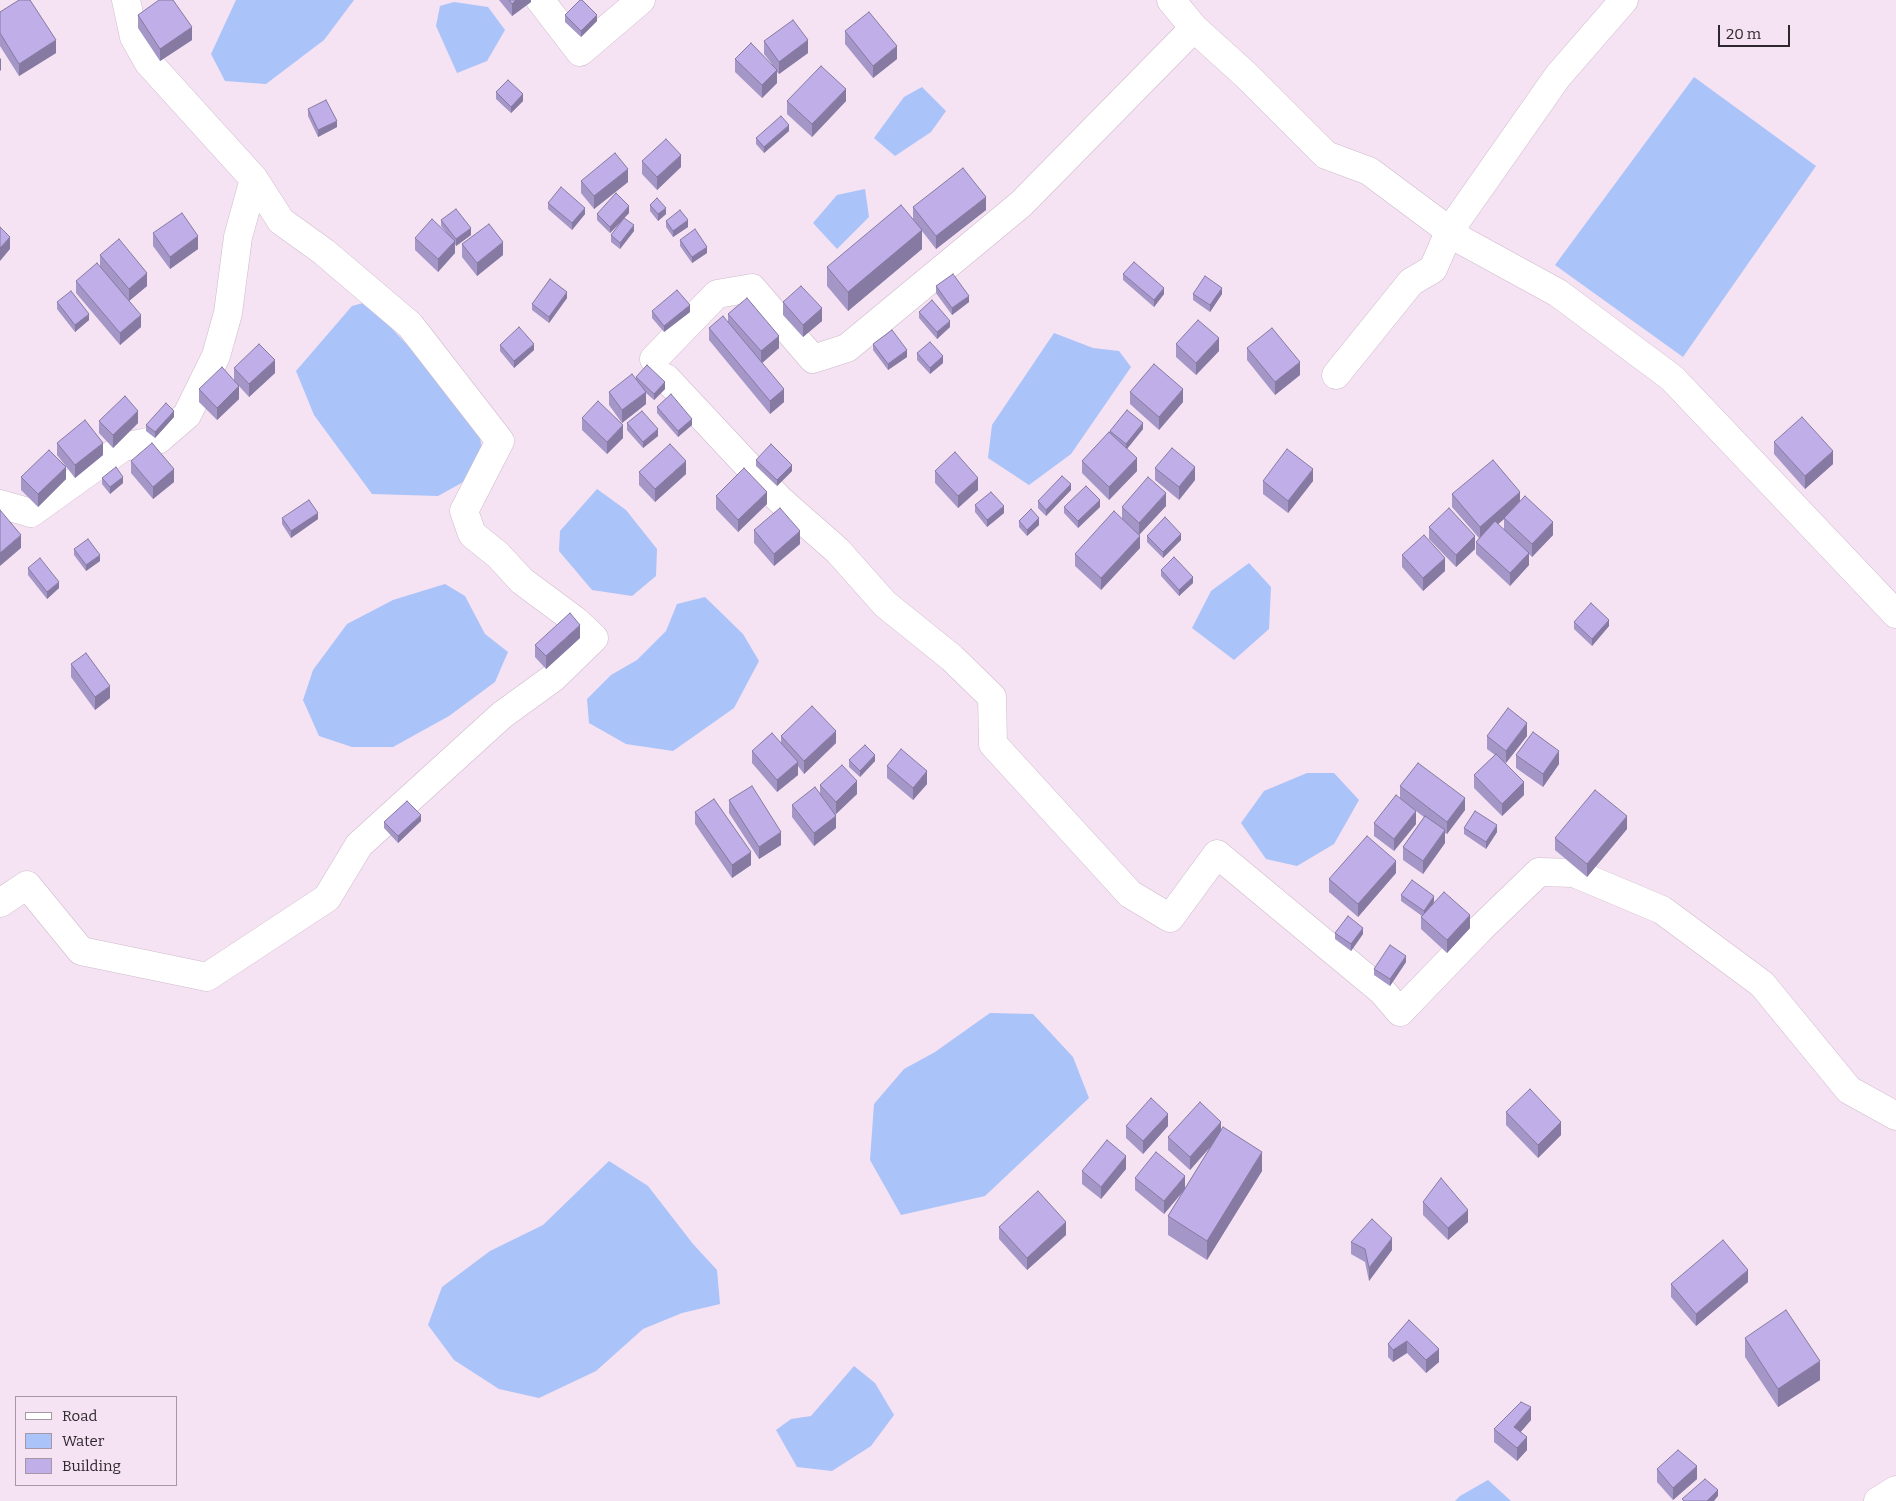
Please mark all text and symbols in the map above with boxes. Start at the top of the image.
scale bar [1721,15,1794,47]
text: 20 m [1726,25,1761,43]
legend [15,1396,178,1486]
text: Road [62,1407,97,1425]
text: Water [62,1432,104,1450]
text: Building [62,1457,121,1475]

